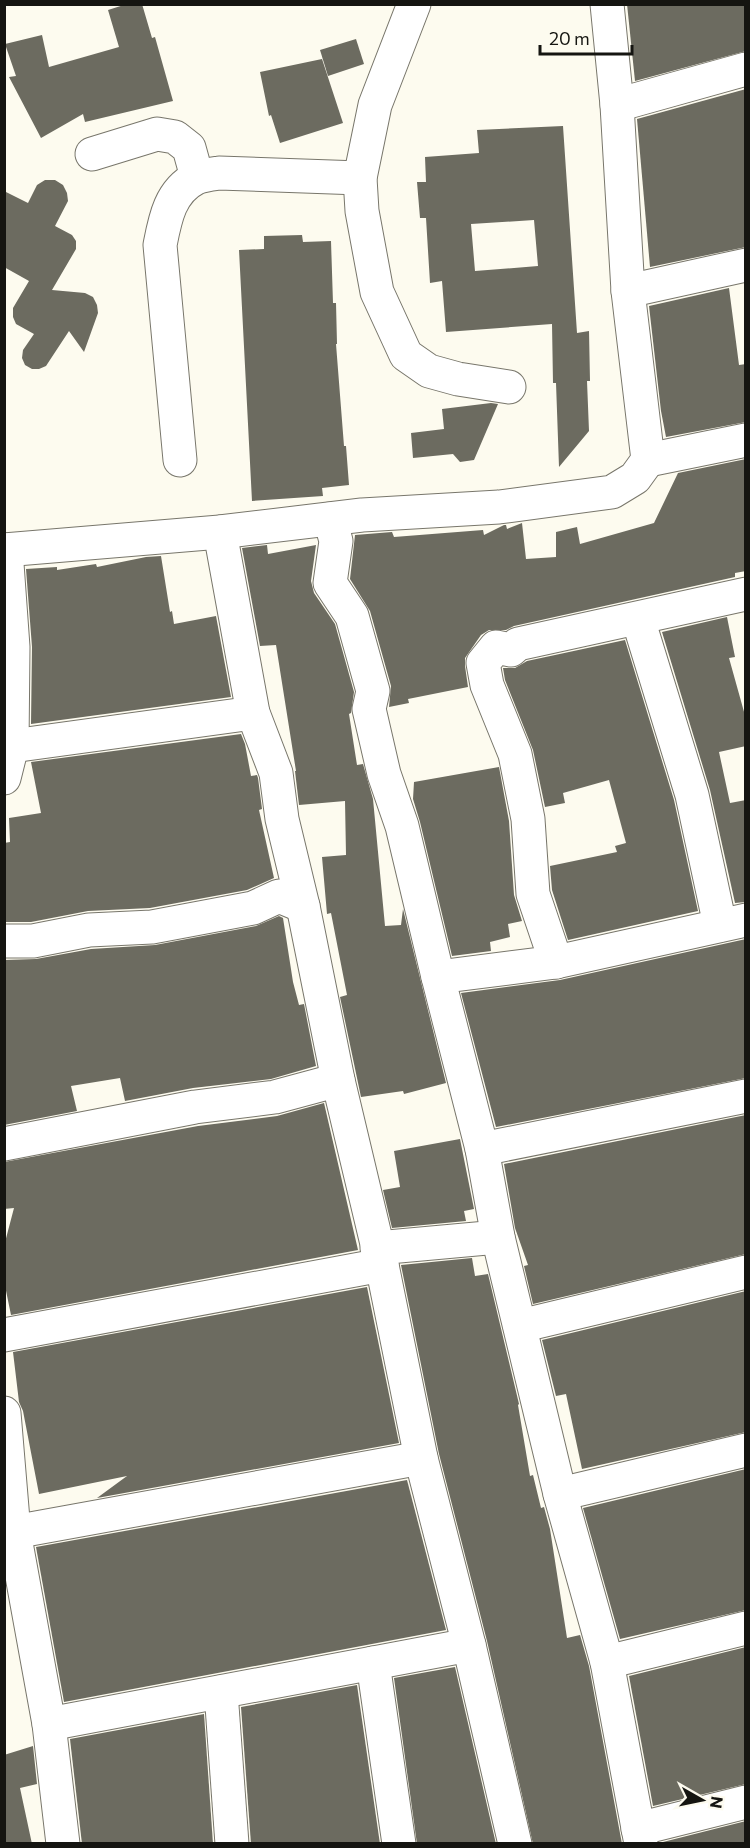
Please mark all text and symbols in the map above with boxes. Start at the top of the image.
scale bar [540,18,632,56]
text: 20 m [549,27,590,49]
north arrow [672,1770,732,1830]
text: N [707,1795,728,1810]

